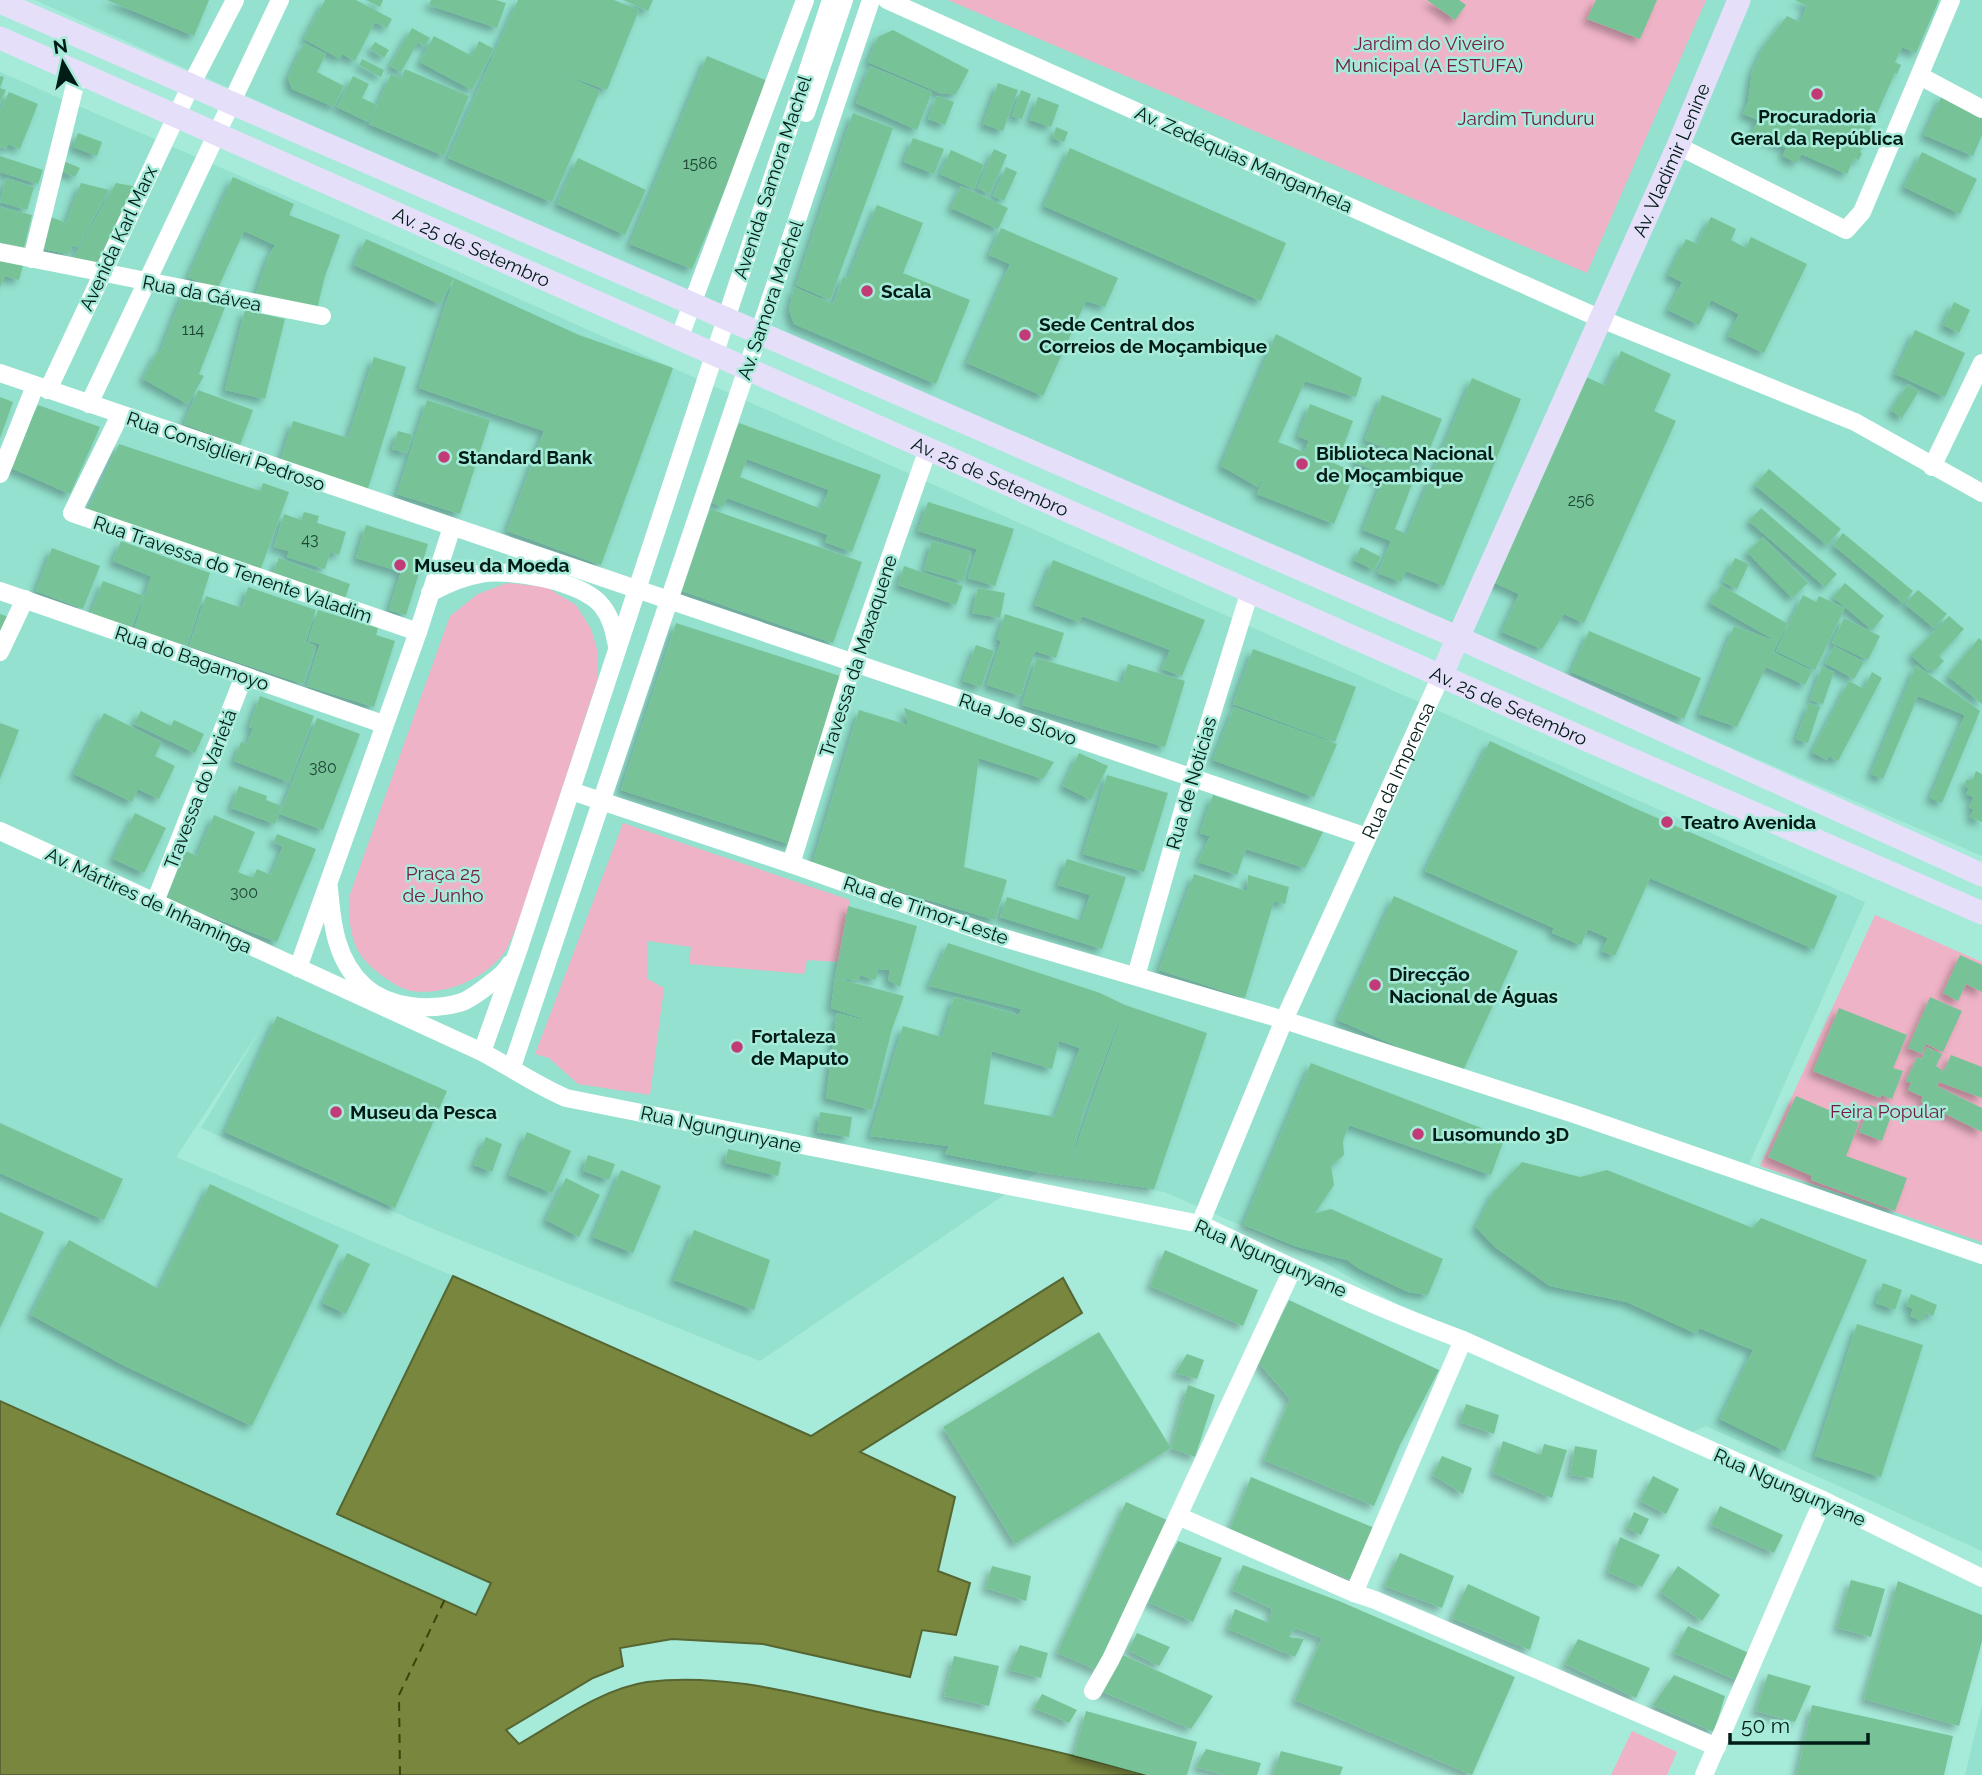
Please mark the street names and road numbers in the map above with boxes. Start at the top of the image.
street label: Avenida Samora Machel [729,72,816,282]
street label: Av. Vladimir Lenine [1628,80,1714,240]
street label: Av. Zedéquias Manganhela [1132,101,1356,217]
street label: Avenida Karl Marx [75,162,161,314]
street label: Av. 25 de Setembro [390,203,554,291]
street label: Av. Samora Machel [732,217,808,382]
street label: Rua da Gávea [141,271,263,315]
street label: Rua Consiglieri Pedroso [124,407,328,495]
street label: Av. 25 de Setembro [908,432,1072,521]
street label: Rua Travessa do Tenente Valadim [91,511,375,627]
street label: Travessa da Maxaquene [815,552,901,760]
street label: Rua do Bagamoyo [112,621,272,695]
street label: Av. 25 de Setembro [1427,662,1591,750]
street label: Rua Joe Slovo [956,689,1080,749]
street label: Rua da Imprensa [1357,699,1439,842]
street label: Travessa do Varietá [159,706,241,872]
street label: Rua de Notícias [1162,714,1220,852]
street label: Av. Mártires de Inhaminga [42,843,256,957]
street label: Rua de Timor-Leste [841,871,1011,949]
street label: Rua Ngungunyane [639,1101,803,1157]
street label: Rua Ngungunyane [1192,1215,1350,1301]
street label: Rua Ngungunyane [1711,1444,1869,1530]

